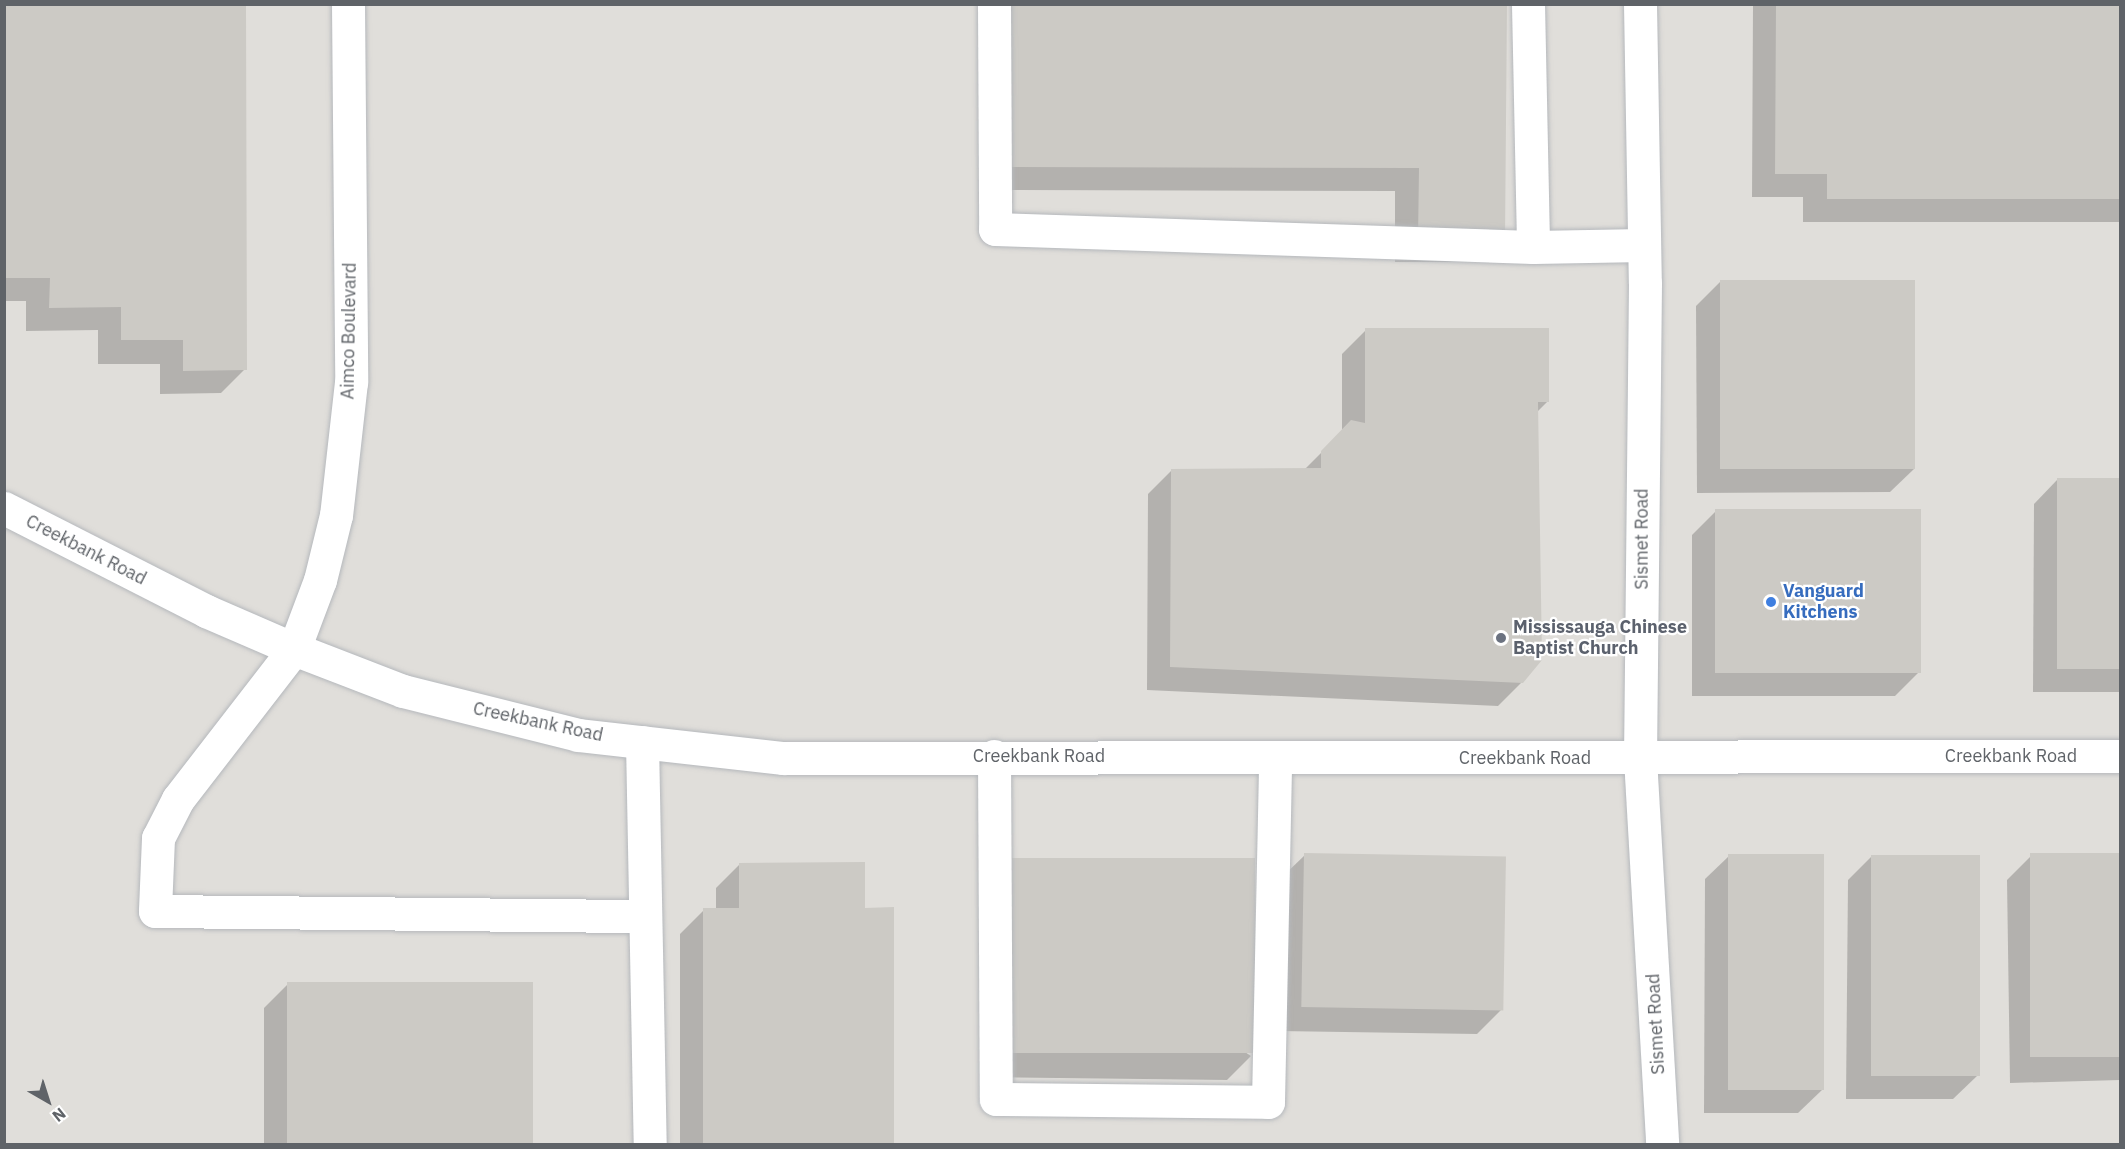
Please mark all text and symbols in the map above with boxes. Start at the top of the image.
street label: Aimco Boulevard [337,262,361,400]
street label: Sismet Road [1631,488,1653,590]
street label: Creekbank Road [22,510,150,590]
place label: Vanguard Kitchens [1783,581,1864,624]
marker: Vanguard Kitchens [1764,595,1778,609]
place label: Mississauga Chinese Baptist Church [1513,617,1687,660]
marker: Mississauga Chinese Baptist Church [1494,631,1508,645]
street label: Creekbank Road [471,698,605,746]
street label: Creekbank Road [973,745,1105,767]
street label: Creekbank Road [1945,745,2077,767]
street label: Creekbank Road [1459,747,1591,769]
street label: Sismet Road [1643,973,1669,1075]
north arrow [18,1071,78,1131]
text: N [49,1104,70,1126]

